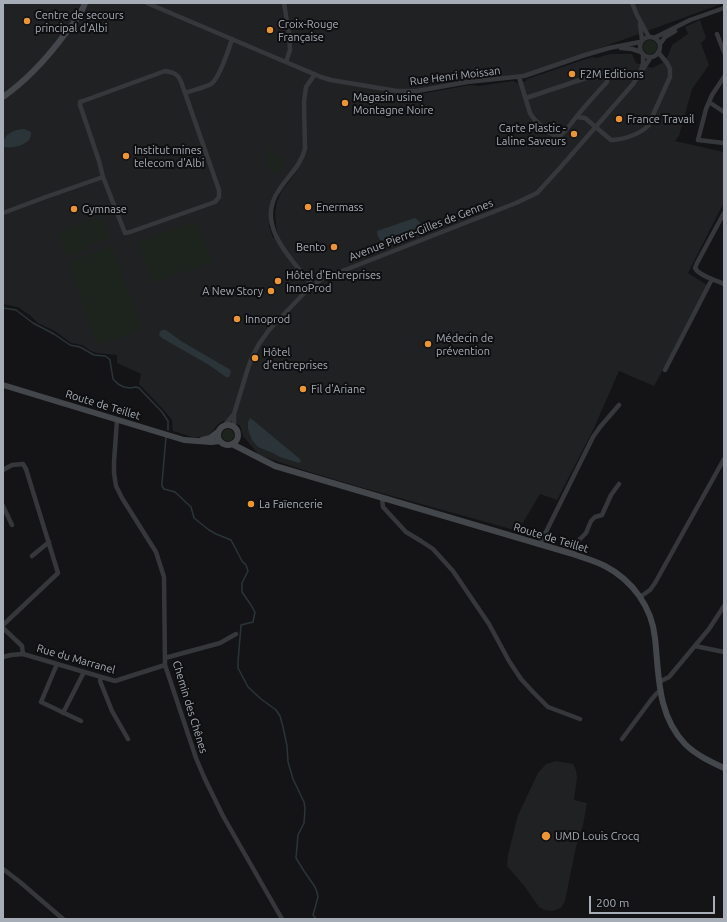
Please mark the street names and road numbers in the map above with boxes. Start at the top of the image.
street label: Rue Henri Moissan [409,64,501,88]
street label: Avenue Pierre-Gilles de Gennes [347,196,495,264]
street label: Route de Teillet [64,387,142,423]
street label: Route de Teillet [512,520,590,556]
street label: Rue du Marranel [35,641,117,677]
street label: Chemin des Chênes [170,659,210,755]

